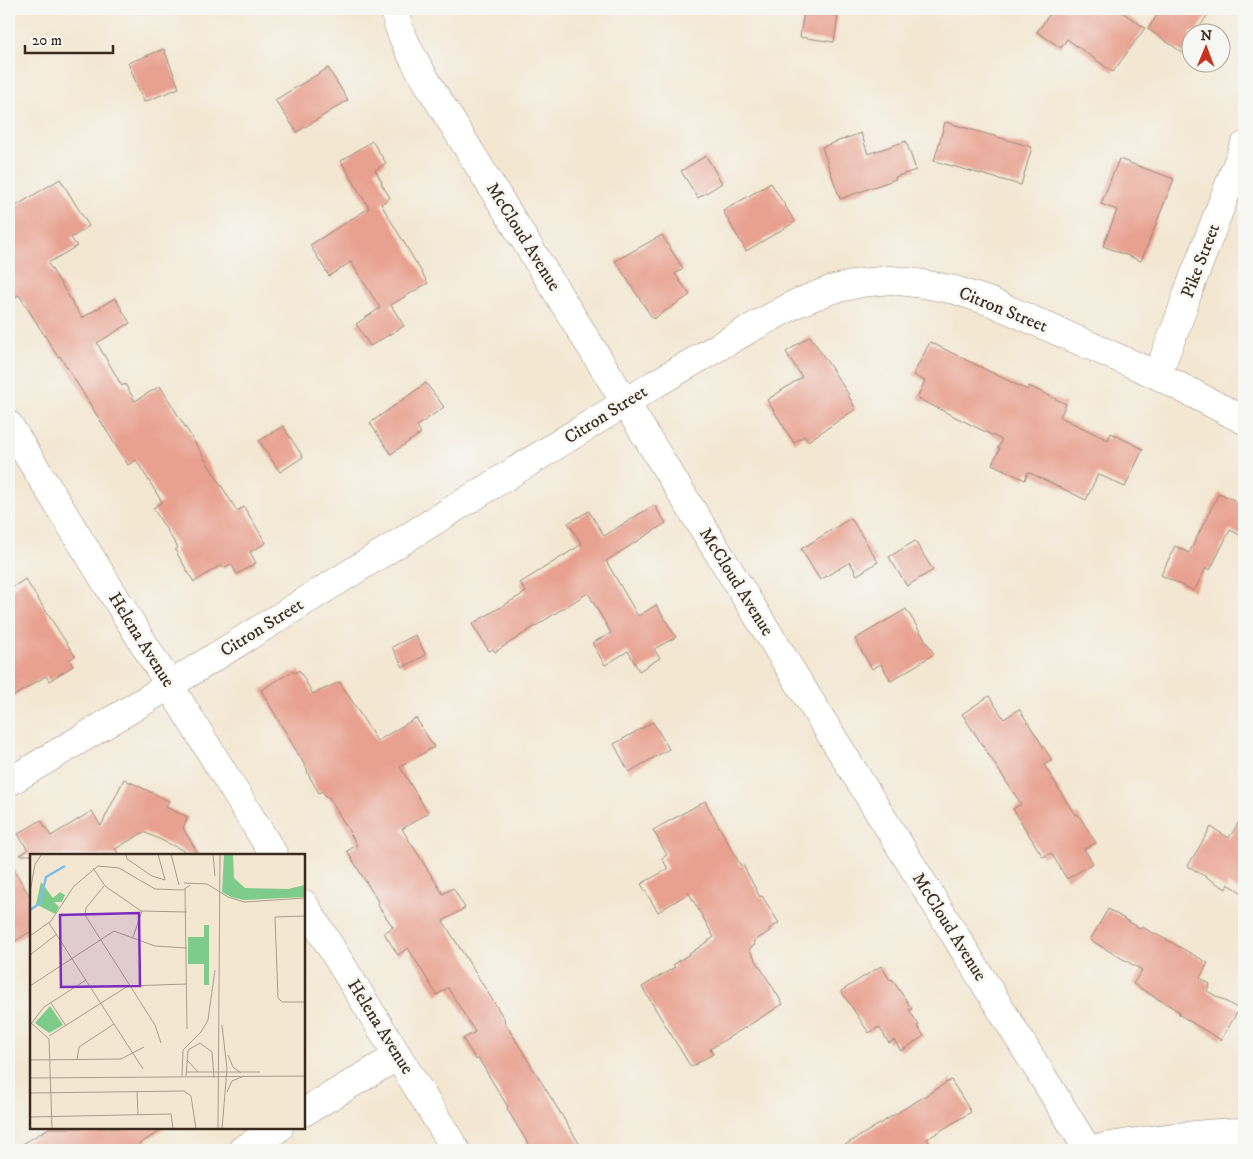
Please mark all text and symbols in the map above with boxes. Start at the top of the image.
scale bar [25,22,112,54]
north arrow [1180,22,1230,72]
text: N [1200,27,1213,45]
text: 20 m [32,31,62,50]
street label: McCloud Avenue [481,179,565,295]
street label: Pike Street [1177,221,1225,301]
street label: Citron Street [956,282,1051,338]
street label: Citron Street [561,381,652,449]
street label: McCloud Avenue [694,524,778,640]
street label: Helena Avenue [103,588,179,692]
street label: Citron Street [217,594,308,662]
inset map [30,854,305,1129]
street label: McCloud Avenue [907,869,991,985]
street label: Helena Avenue [342,975,418,1079]

